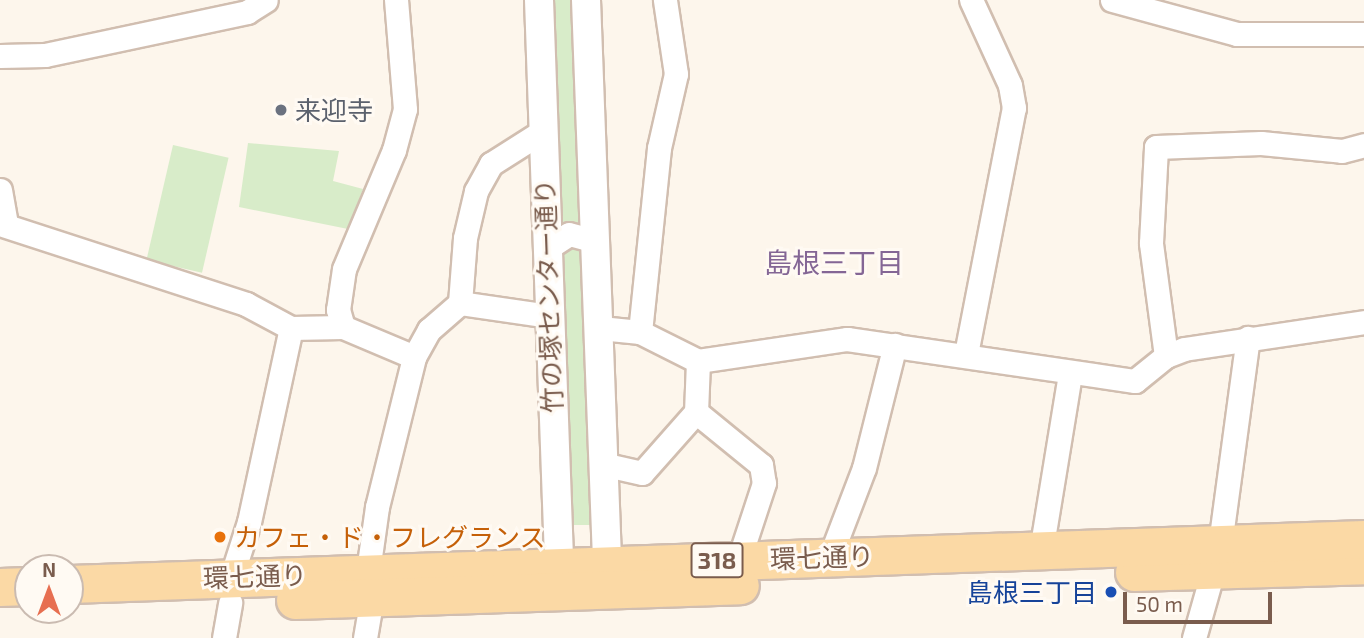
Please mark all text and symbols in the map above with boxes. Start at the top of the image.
place label: 来迎寺 [295,94,373,126]
marker: 来迎寺 [273,102,289,118]
street label: 竹の塚センター通り [528,179,568,413]
district label: 島根三丁目 [764,245,904,279]
place label: カフェ・ド・フレグランス [234,521,546,553]
marker: カフェ・ド・フレグランス [212,529,228,545]
road number: 318 [689,540,745,580]
street label: 環七通り [769,540,875,574]
north arrow [14,554,84,624]
text: N [42,558,56,581]
street label: 環七通り [202,559,308,593]
place label: 島根三丁目 [967,576,1097,608]
scale bar [1126,578,1275,622]
marker: 島根三丁目 [1103,584,1119,600]
text: 50 m [1136,591,1183,616]

